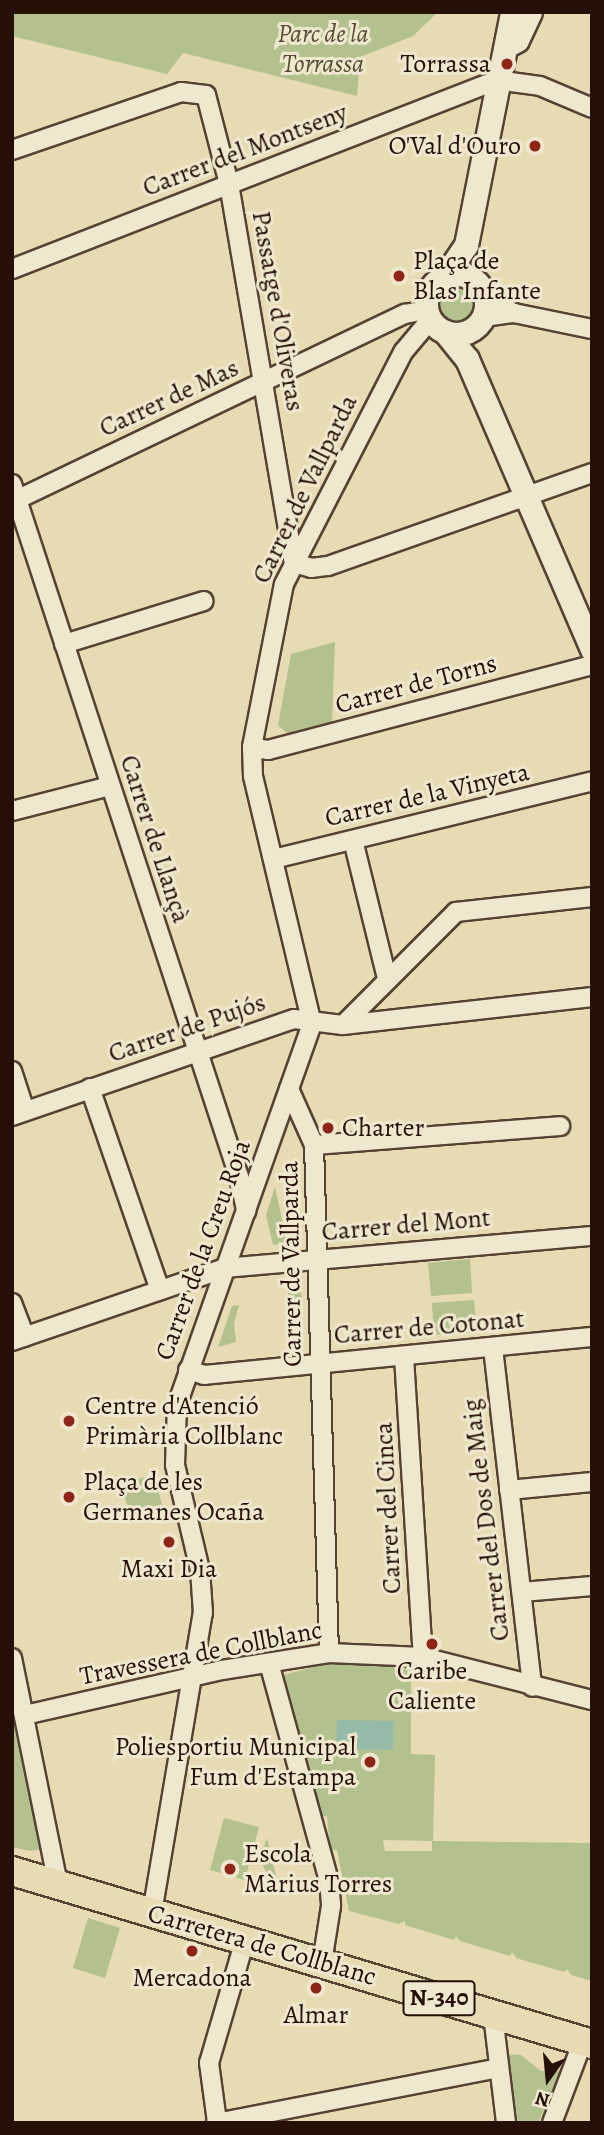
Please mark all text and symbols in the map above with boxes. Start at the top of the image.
park label: Parc de la Torrassa [278,18,368,80]
place label: Torrassa [401,48,491,80]
marker: Torrassa [497,54,517,74]
street label: Carrer del Montseny [138,97,352,203]
place label: O'Val d'Ouro [389,130,521,162]
marker: O'Val d'Ouro [527,138,543,154]
street label: Passatge d'Oliveras [245,209,311,413]
place label: Plaça de Blas Infante [413,245,541,306]
marker: Plaça de Blas Infante [391,268,407,284]
street label: Carrer de Mas [94,352,244,444]
street label: Carrer de Vallparda [246,390,364,588]
street label: Carrer de Torns [332,647,500,721]
street label: Carrer de Llançà [113,751,197,927]
street label: Carrer de la Vinyeta [322,756,532,834]
street label: Carrer de Pujós [104,987,270,1069]
place label: Charter [342,1112,424,1144]
marker: Charter [320,1120,336,1136]
street label: Carrer de la Creu Roja [149,1136,257,1364]
street label: Carrer de Vallparda [274,1161,308,1367]
street label: Carrer del Mont [320,1202,492,1248]
street label: Carrer de Cotonat [333,1303,525,1351]
place label: Centre d'Atenció Primària Collblanc [85,1390,283,1452]
street label: Carrer del Dos de Maig [456,1397,516,1643]
marker: Centre d'Atenció Primària Collblanc [59,1411,79,1431]
street label: Carrer del Cinca [368,1421,408,1595]
place label: Plaça de les Germanes Ocaña [83,1466,264,1528]
marker: Plaça de les Germanes Ocaña [61,1489,77,1505]
marker: Maxi Dia [161,1534,177,1550]
place label: Maxi Dia [121,1553,217,1585]
street label: Travessera de Collblanc [77,1614,325,1692]
marker: Caribe Caliente [424,1636,440,1652]
place label: Caribe Caliente [388,1655,476,1716]
place label: Poliesportiu Municipal Fum d'Estampa [115,1731,356,1792]
marker: Poliesportiu Municipal Fum d'Estampa [362,1754,378,1770]
place label: Escola Màrius Torres [244,1838,392,1899]
marker: Escola Màrius Torres [222,1861,238,1877]
street label: Carretera de Collblanc [144,1897,380,1993]
marker: Mercadona [184,1943,200,1959]
place label: Mercadona [132,1962,252,1994]
road number: N-340 [402,1978,476,2019]
marker: Almar [308,1980,324,1996]
place label: Almar [284,1999,348,2031]
north arrow [513,2044,583,2114]
text: N [533,2085,553,2114]

